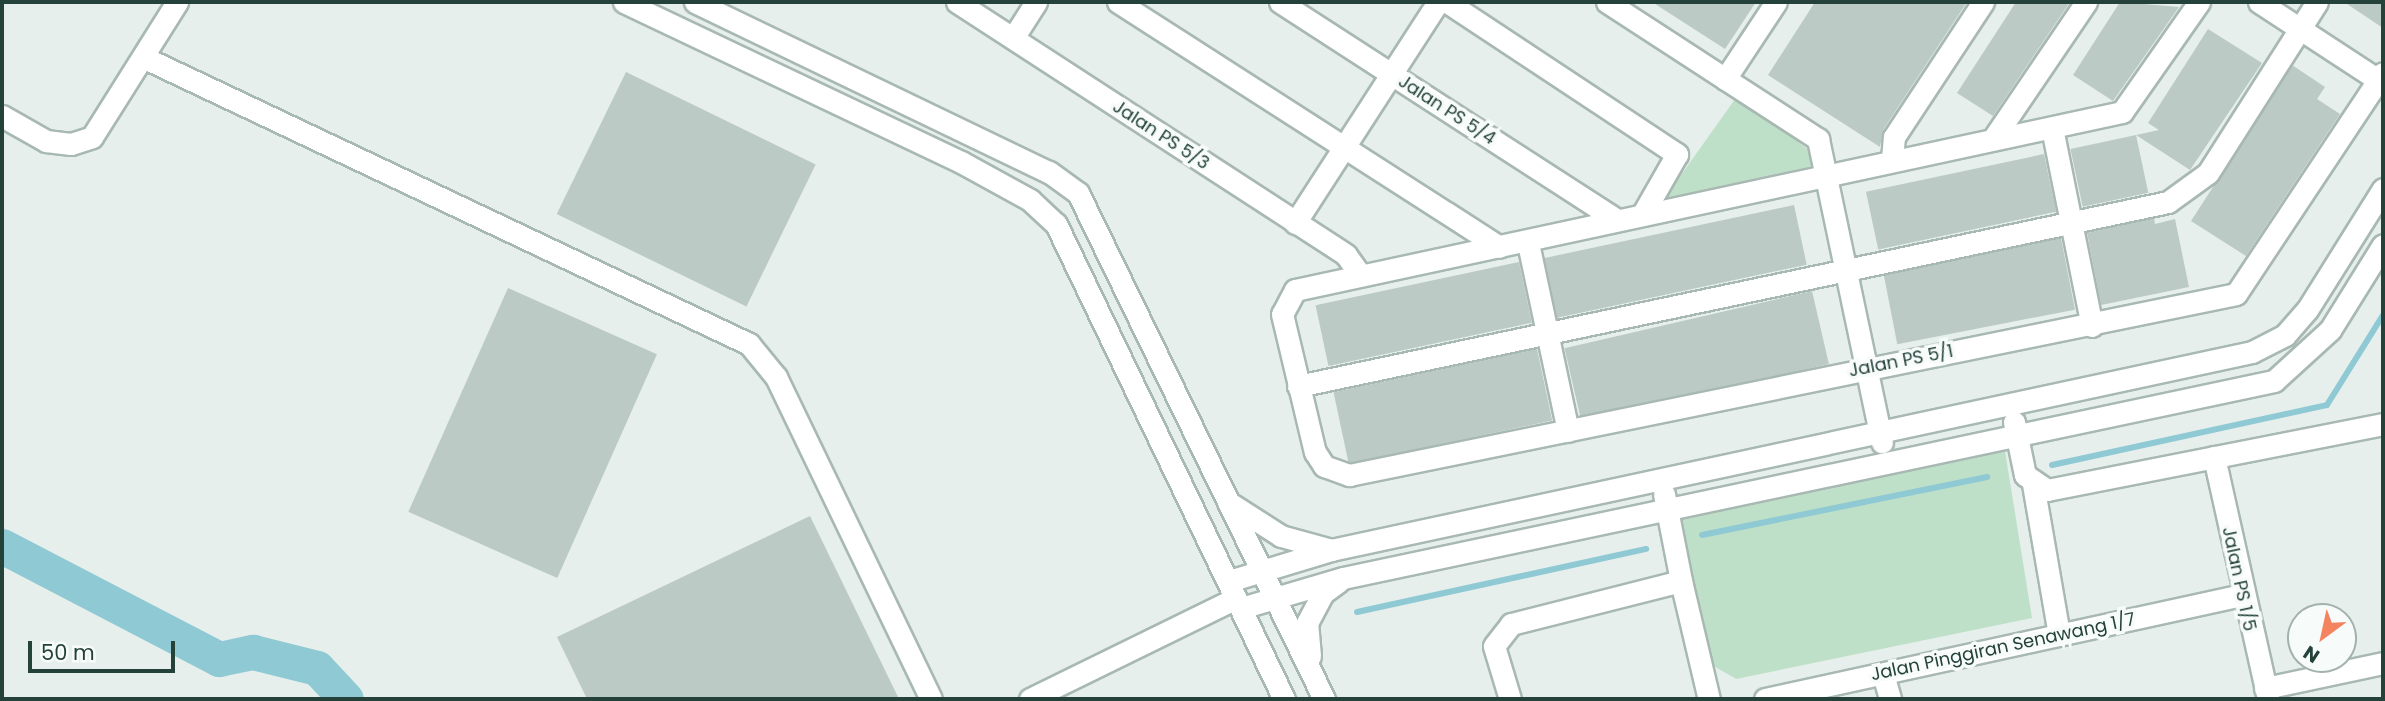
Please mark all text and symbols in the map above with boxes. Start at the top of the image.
street label: Jalan PS 5/4 [1394,71,1500,149]
street label: Jalan PS 5/3 [1109,96,1213,174]
street label: Jalan PS 5/1 [1847,340,1955,382]
street label: Jalan PS 1/5 [2217,525,2261,633]
north arrow [2287,603,2357,673]
street label: Jalan Pinggiran Senawang 1/7 [1869,608,2137,686]
scale bar [32,628,178,672]
text: 50 m [41,638,95,667]
text: N [2298,639,2325,670]

